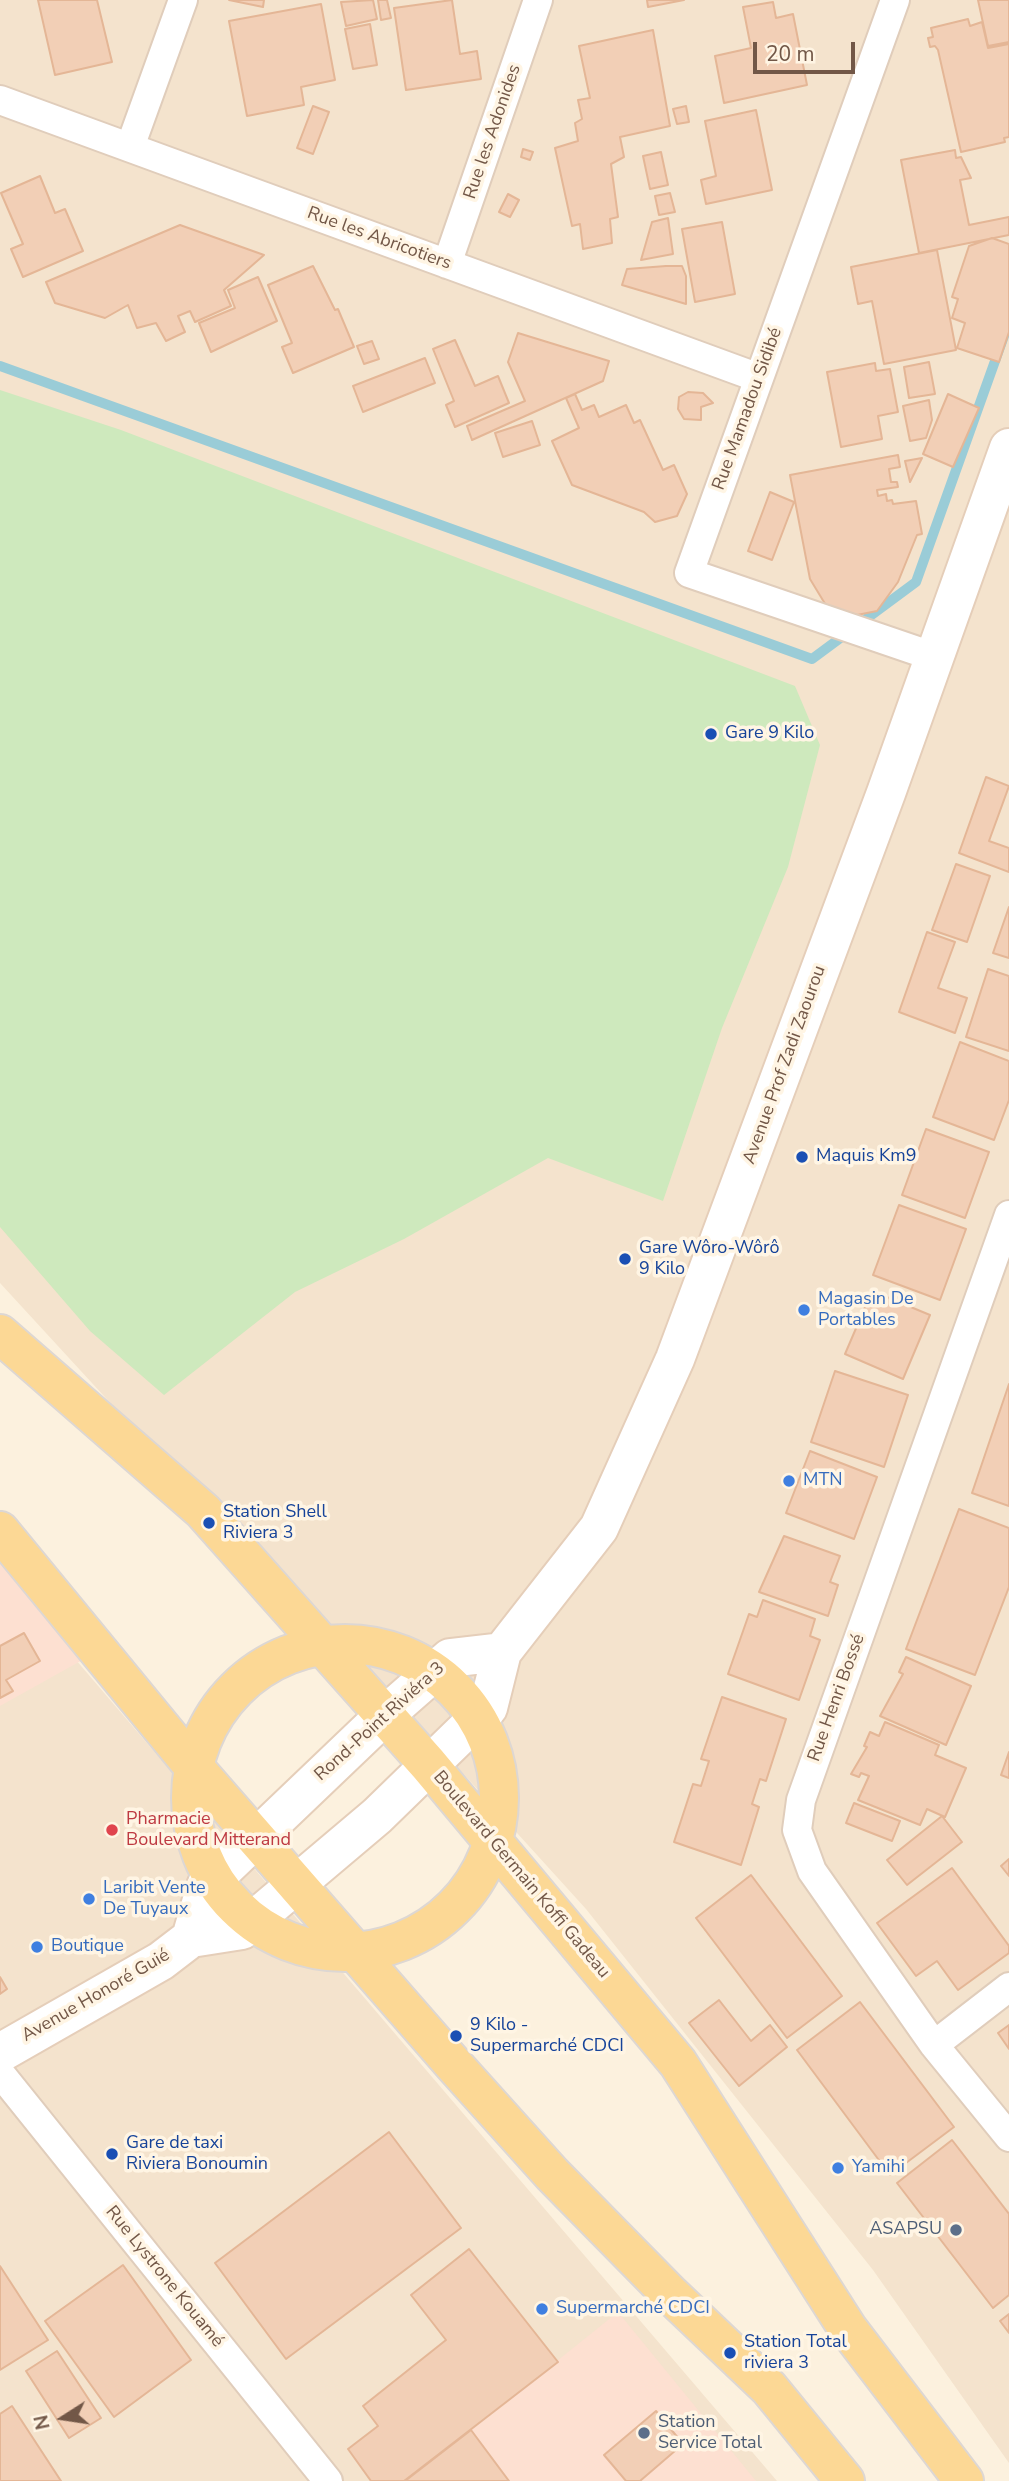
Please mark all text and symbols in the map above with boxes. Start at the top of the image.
scale bar [757,28,858,72]
text: 20 m [766,40,815,68]
street label: Rue les Adonides [460,62,526,202]
street label: Rue les Abricotiers [304,203,454,275]
street label: Rue Mamadou Sidibé [709,325,787,493]
place label: Gare 9 Kilo [725,723,814,745]
marker: Gare 9 Kilo [703,726,719,742]
street label: Avenue Prof Zadi Zaourou [739,963,831,1167]
place label: Maquis Km9 [816,1146,916,1168]
marker: Maquis Km9 [794,1149,810,1165]
place label: Gare Wôro-Wôrô 9 Kilo [639,1238,779,1280]
marker: Gare Wôro-Wôrô 9 Kilo [617,1251,633,1267]
place label: Magasin De Portables [818,1289,914,1332]
marker: Magasin De Portables [796,1302,812,1318]
place label: MTN [803,1470,843,1492]
marker: MTN [781,1473,797,1489]
place label: Station Shell Riviera 3 [223,1502,327,1544]
marker: Station Shell Riviera 3 [201,1515,217,1531]
street label: Rue Henri Bossé [804,1631,870,1765]
street label: Rond-Point Riviéra 3 [311,1658,449,1786]
street label: Boulevard Germain Koffi Gadeau [428,1767,614,1983]
place label: Pharmacie Boulevard Mitterand [126,1809,291,1852]
marker: Pharmacie Boulevard Mitterand [104,1822,120,1838]
place label: Laribit Vente De Tuyaux [103,1878,205,1920]
marker: Laribit Vente De Tuyaux [81,1891,97,1907]
place label: Boutique [51,1936,124,1958]
marker: Boutique [29,1939,45,1955]
street label: Avenue Honoré Guié [18,1945,174,2047]
place label: 9 Kilo - Supermarché CDCI [470,2015,624,2058]
marker: 9 Kilo - Supermarché CDCI [448,2028,464,2044]
place label: Gare de taxi Riviera Bonoumin [126,2133,268,2176]
marker: Gare de taxi Riviera Bonoumin [104,2146,120,2162]
place label: Yamihi [852,2157,905,2179]
marker: Yamihi [830,2160,846,2176]
street label: Rue Lystrone Kouamé [100,2202,228,2352]
place label: ASAPSU [869,2219,942,2241]
marker: ASAPSU [948,2222,964,2238]
place label: Supermarché CDCI [556,2298,710,2320]
marker: Supermarché CDCI [534,2301,550,2317]
place label: Station Total riviera 3 [744,2332,847,2374]
marker: Station Total riviera 3 [722,2345,738,2361]
north arrow [28,2383,98,2453]
place label: Station Service Total [658,2412,762,2454]
text: N [28,2413,57,2432]
marker: Station Service Total [636,2425,652,2441]

